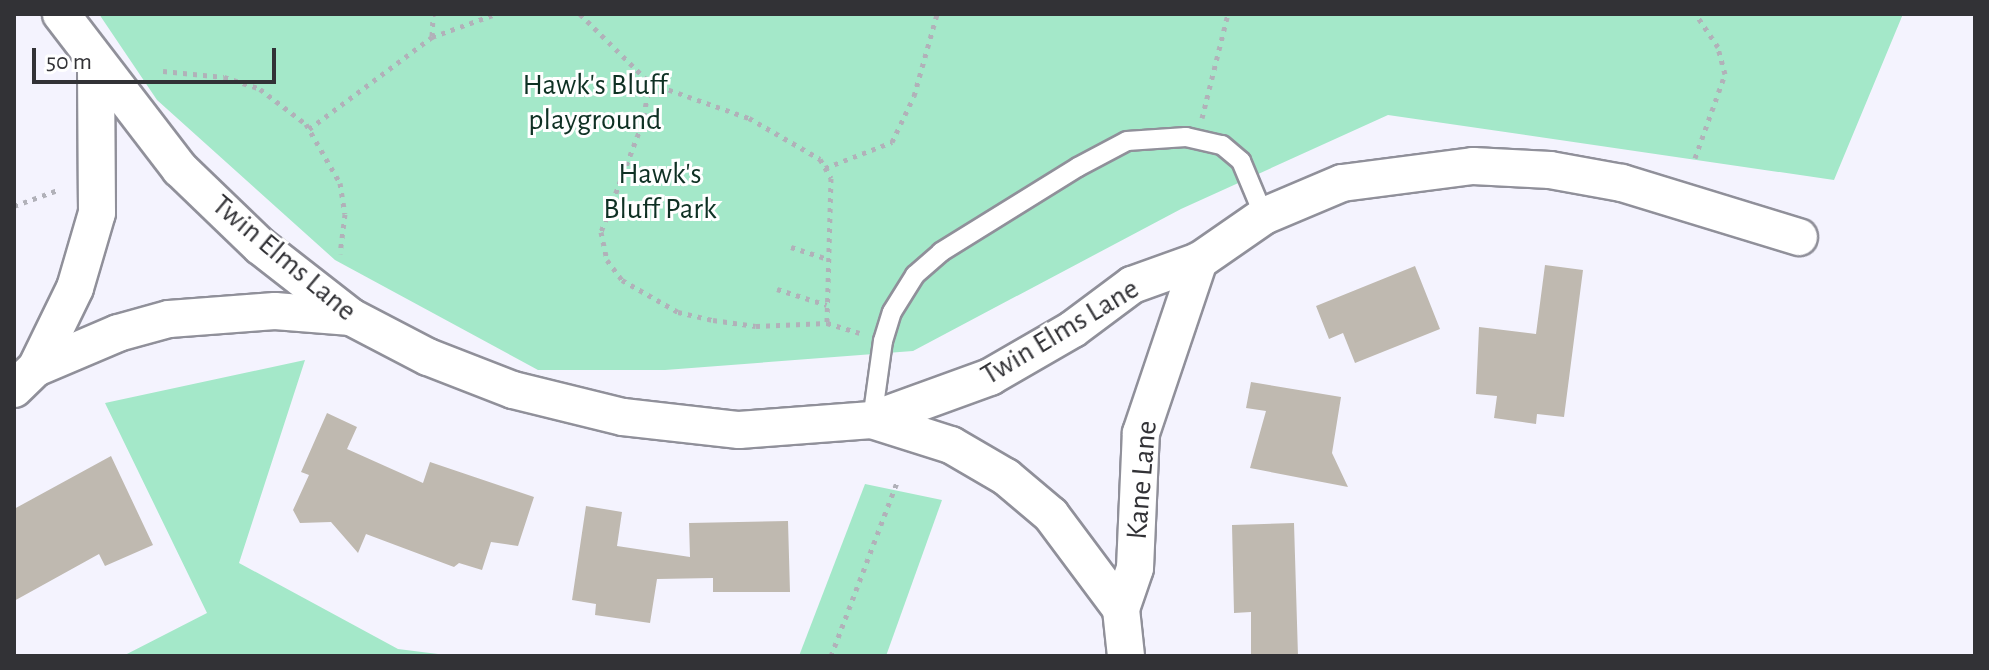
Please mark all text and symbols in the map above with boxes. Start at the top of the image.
scale bar [36,32,280,82]
text: 50 m [46,50,92,74]
park label: Hawk's Bluff playground [523,67,667,138]
park label: Hawk's Bluff Park [603,156,717,226]
street label: Twin Elms Lane [204,187,364,329]
street label: Twin Elms Lane [974,271,1146,393]
street label: Kane Lane [1119,419,1165,541]

